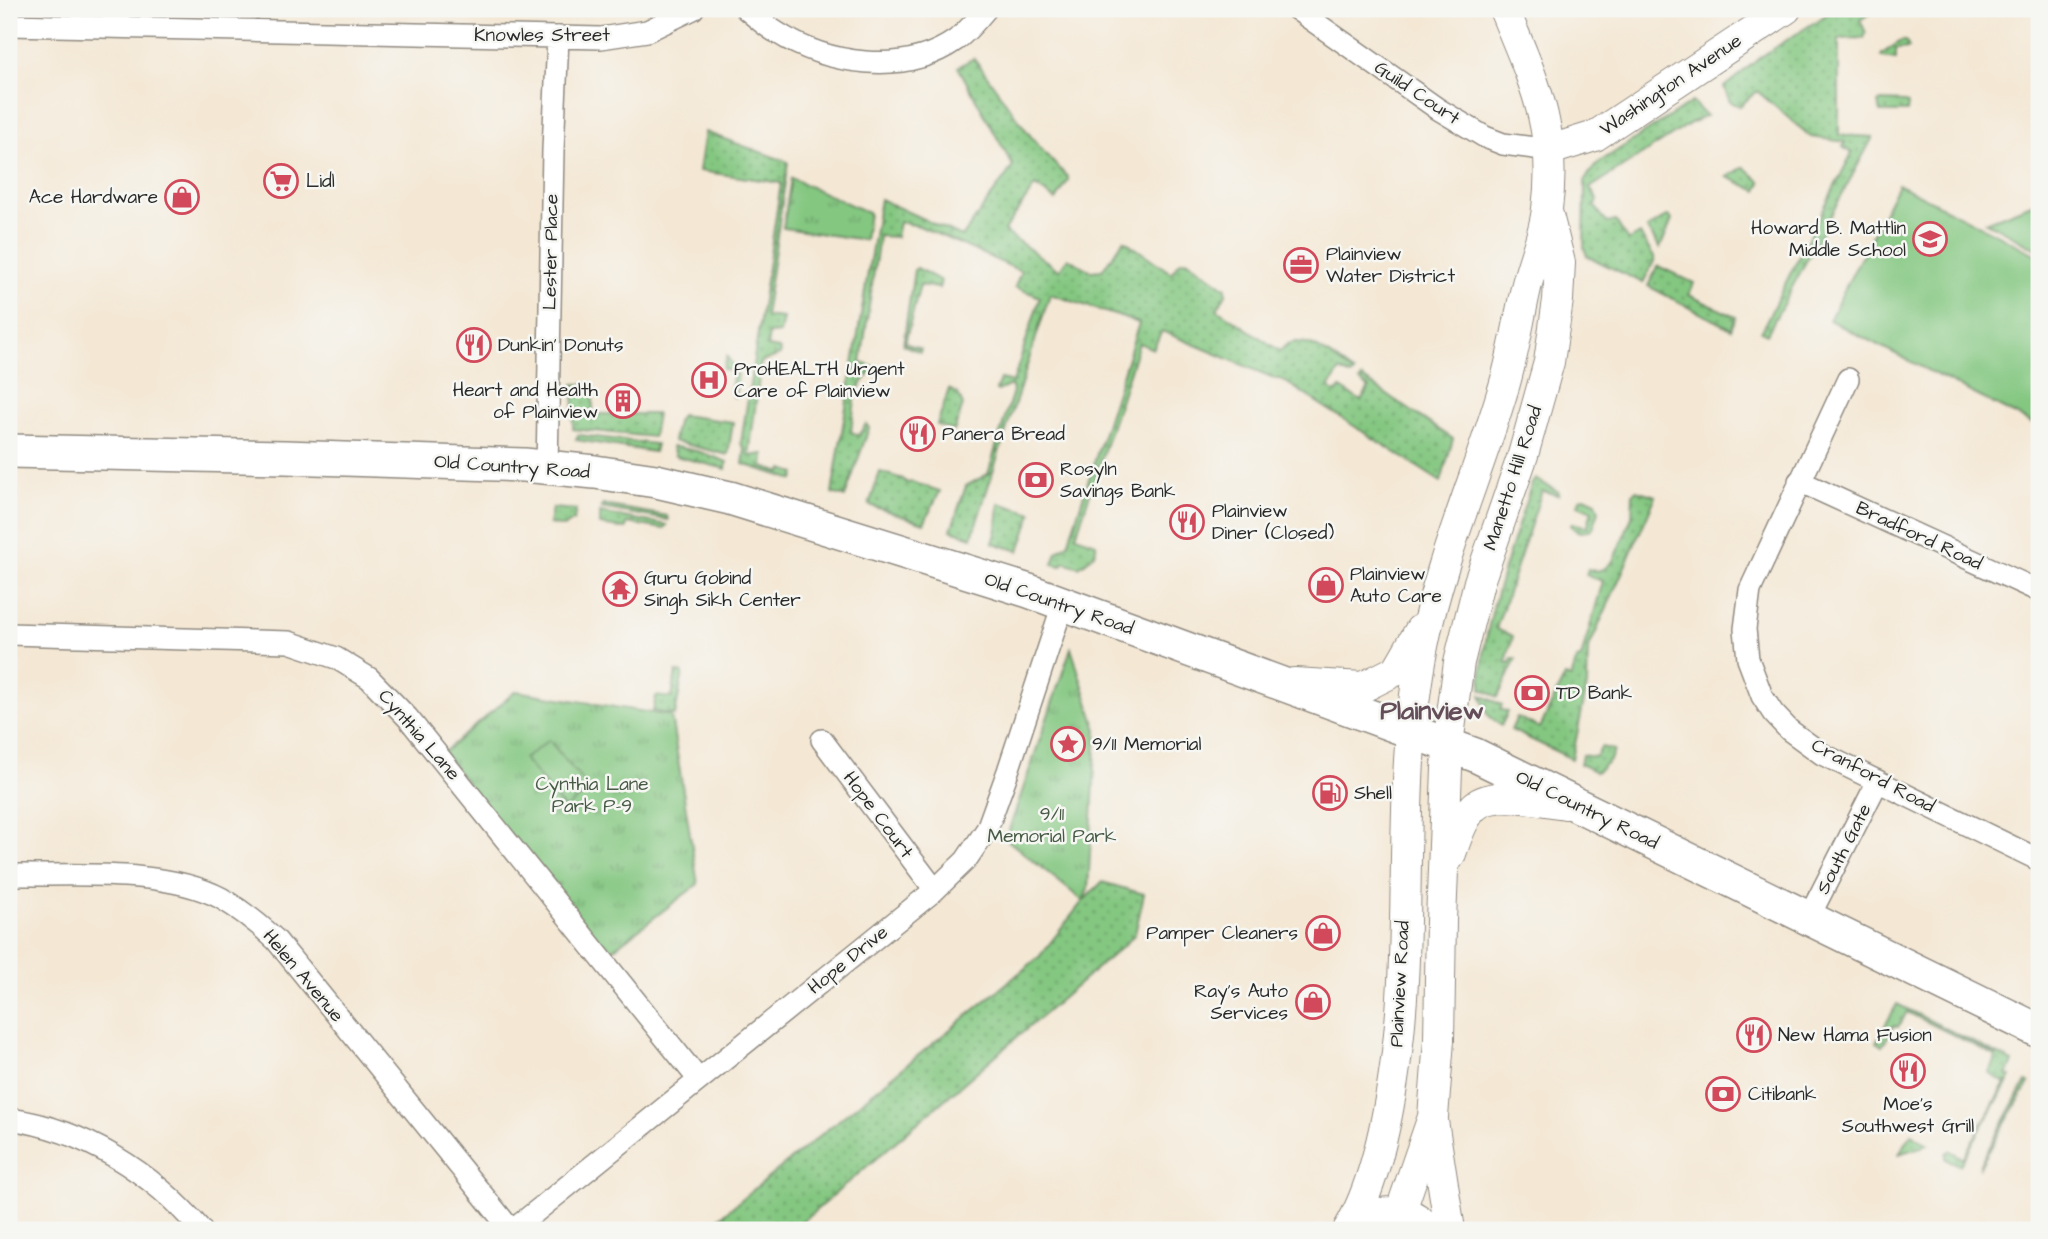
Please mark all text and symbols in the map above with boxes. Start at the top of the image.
street label: Knowles Street [474,22,610,49]
street label: Washington Avenue [1595,27,1748,143]
street label: Guild Court [1369,54,1465,132]
supermarket icon: Lidl [262,162,300,200]
place label: Lidl [306,168,335,195]
shop icon: Ace Hardware [163,178,201,216]
place label: Ace Hardware [29,184,158,211]
street label: Lester Place [536,194,566,310]
place label: Howard B. Mattlin Middle School [1751,215,1906,264]
school or university icon: Howard B. Mattlin Middle School [1911,220,1949,258]
place label: Plainview Water District [1326,241,1455,290]
office icon: Plainview Water District [1282,246,1320,284]
restaurant icon: Dunkin' Donuts [455,326,493,364]
place label: Dunkin' Donuts [498,332,624,359]
place label: ProHEALTH Urgent Care of Plainview [734,356,905,405]
hospital icon: ProHEALTH Urgent Care of Plainview [690,361,728,399]
place label: Heart and Health of Plainview [453,377,599,426]
building icon: Heart and Health of Plainview [604,382,642,420]
street label: Manetto Hill Road [1477,402,1549,554]
restaurant icon: Panera Bread [899,415,937,453]
place label: Panera Bread [942,421,1065,448]
street label: Old Country Road [433,448,591,487]
place label: Rosyln Savings Bank [1060,456,1176,506]
bank icon: Rosyln Savings Bank [1017,461,1055,499]
street label: Bradford Road [1851,495,1987,577]
place label: Plainview Diner (Closed) [1212,498,1334,547]
restaurant icon: Plainview Diner (Closed) [1168,503,1206,541]
place label: Plainview Auto Care [1350,561,1442,610]
place label: Guru Gobind Singh Sikh Center [644,565,801,615]
street label: Old Country Road [980,566,1137,643]
shop icon: Plainview Auto Care [1307,566,1345,604]
temple icon: Guru Gobind Singh Sikh Center [601,570,639,608]
bank icon: TD Bank [1513,674,1551,712]
place label: TD Bank [1556,680,1632,707]
street label: Cynthia Lane [371,683,466,787]
district label: Plainview [1380,693,1484,729]
place icon: 9/11 Memorial [1049,725,1087,763]
place label: 9/11 Memorial [1092,731,1201,758]
street label: Cranford Road [1806,732,1940,820]
street label: Old Country Road [1510,764,1663,857]
street label: Hope Court [836,766,920,864]
park label: Cynthia Lane Park P-9 [535,771,649,820]
fuel station icon: Shell [1311,774,1349,812]
place label: Shell [1354,780,1392,807]
street label: South Gate [1810,799,1878,899]
park label: 9/11 Memorial Park [987,801,1117,850]
shop icon: Pamper Cleaners [1304,914,1342,952]
street label: Hope Drive [802,919,894,1001]
place label: Pamper Cleaners [1146,920,1298,947]
street label: Plainview Road [1383,920,1417,1048]
street label: Helen Avenue [256,924,350,1028]
place label: Ray's Auto Services [1194,978,1288,1027]
shop icon: Ray's Auto Services [1294,983,1332,1021]
restaurant icon: New Hama Fusion [1735,1016,1773,1054]
place label: New Hama Fusion [1778,1022,1932,1049]
restaurant icon: Moe's Southwest Grill [1889,1052,1927,1090]
bank icon: Citibank [1704,1075,1742,1113]
place label: Citibank [1748,1081,1817,1108]
place label: Moe's Southwest Grill [1842,1091,1974,1140]

